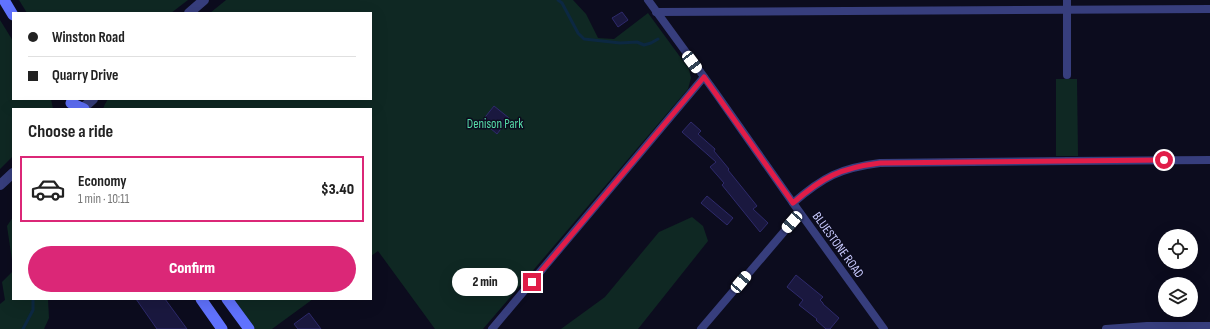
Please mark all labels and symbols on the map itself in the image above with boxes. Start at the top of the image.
car [680,49,704,75]
park label: Denison Park [467,116,523,132]
route start [1155,151,1173,169]
car [780,209,804,235]
street label: BLUESTONE ROAD [809,209,867,281]
callout: 2 min [452,268,518,296]
car [729,269,753,295]
route end [523,273,541,291]

